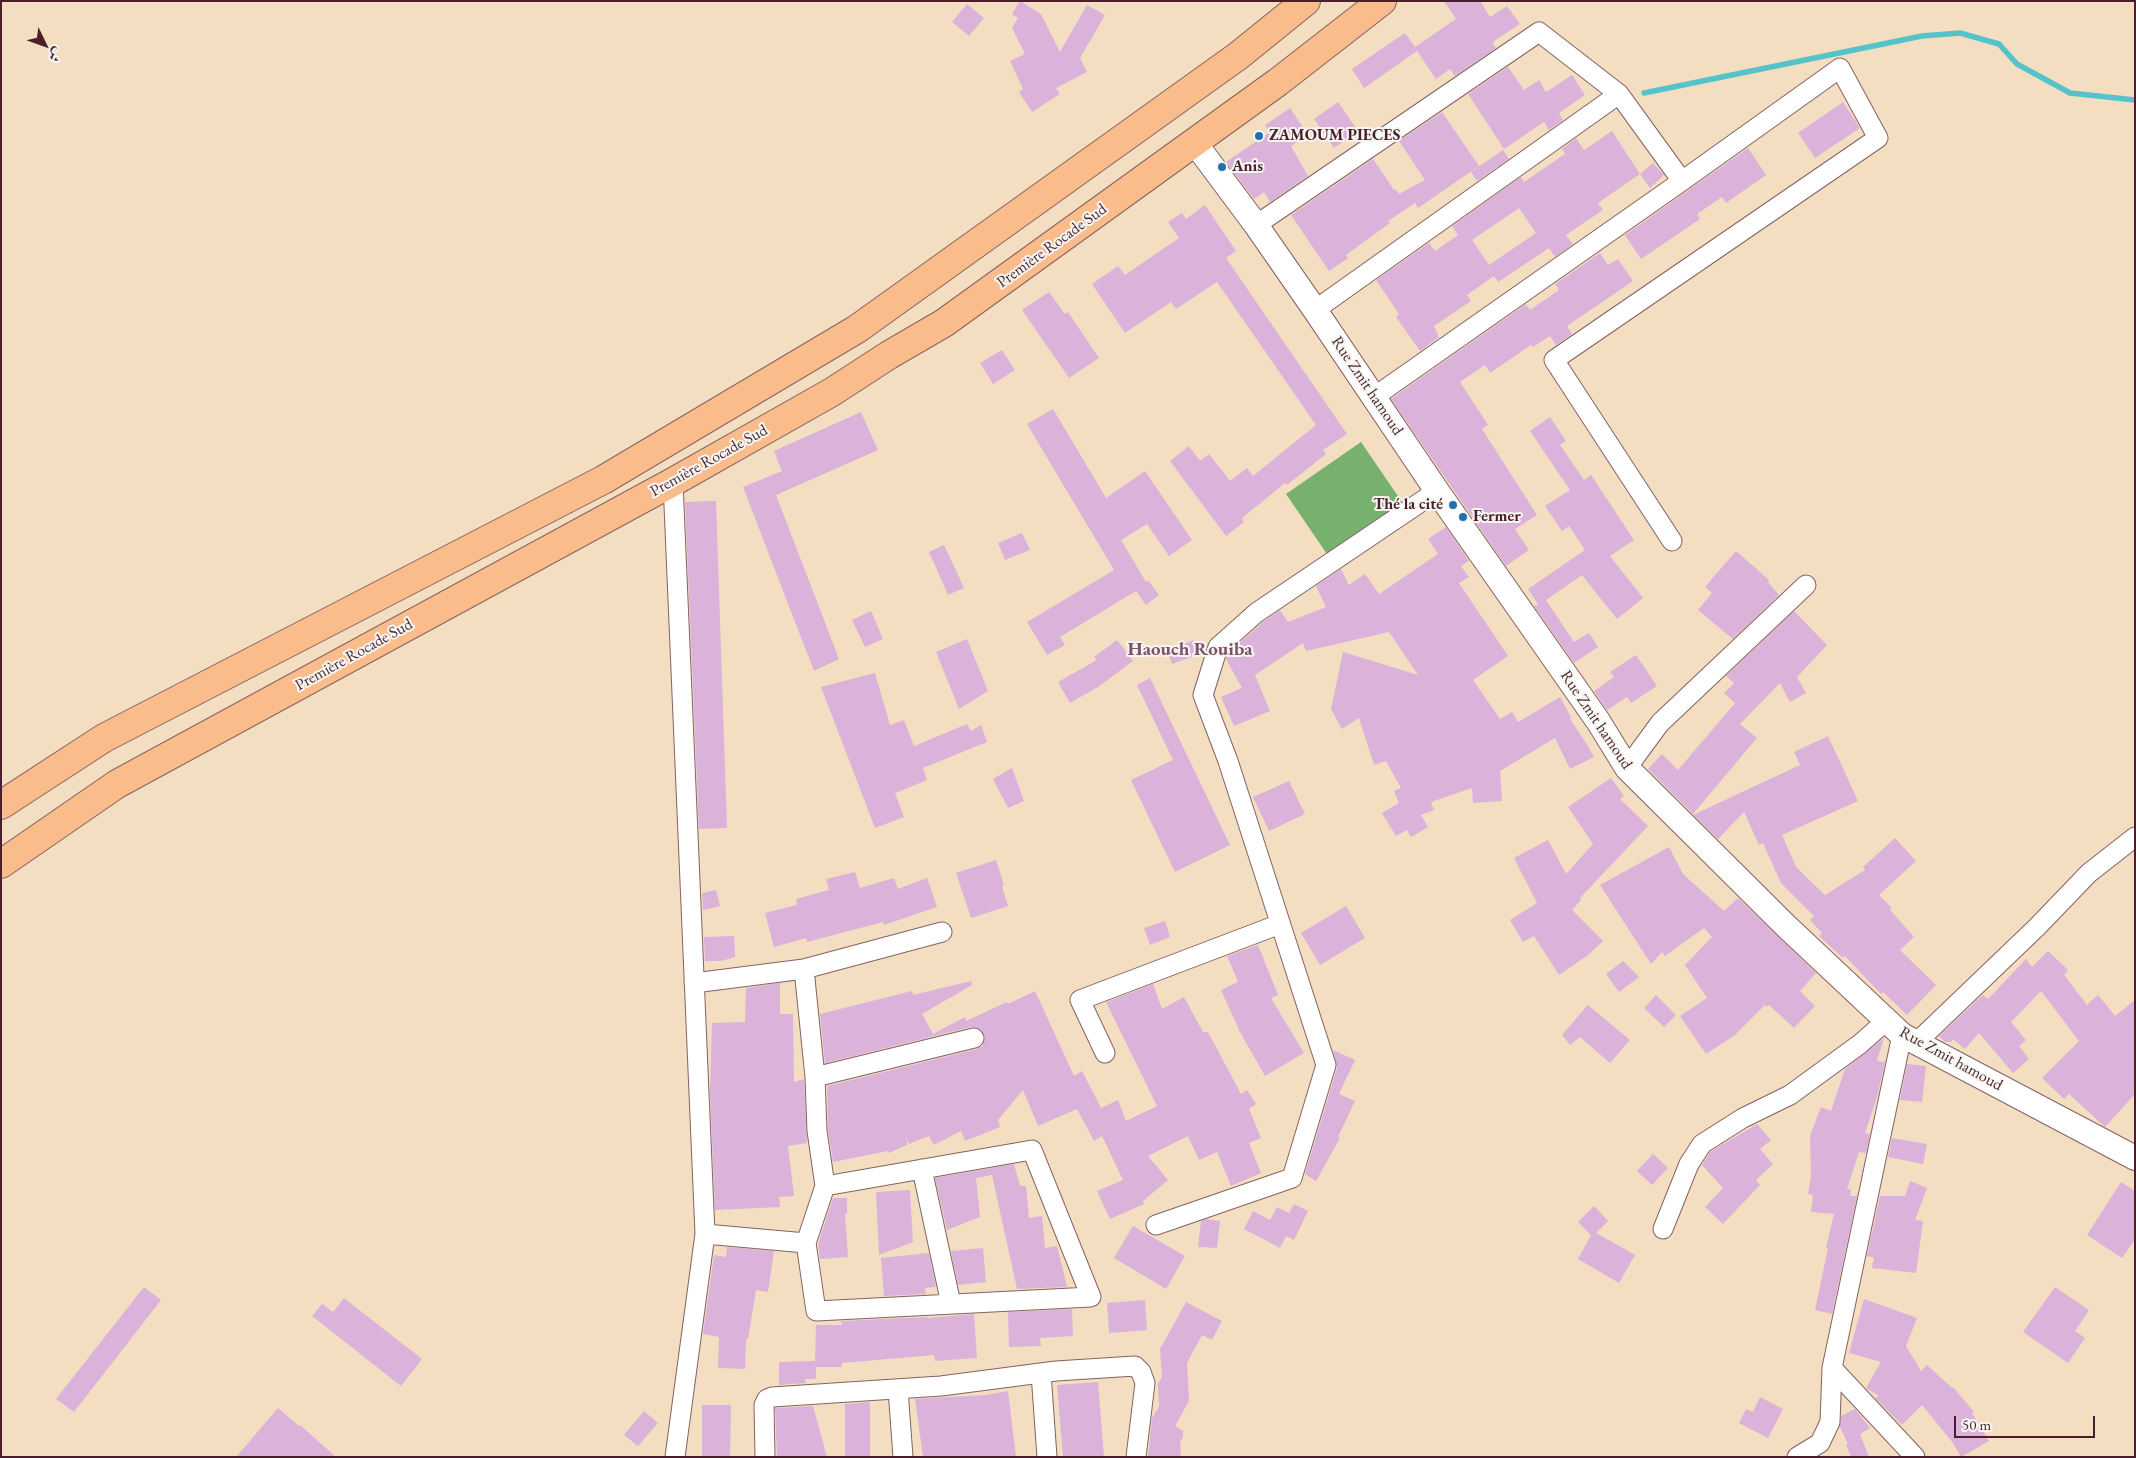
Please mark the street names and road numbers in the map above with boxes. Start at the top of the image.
street label: Première Rocade Sud [993,200,1111,292]
street label: Rue Zmit hamoud [1327,333,1407,439]
street label: Première Rocade Sud [647,421,771,501]
street label: Première Rocade Sud [292,615,416,695]
street label: Rue Zmit hamoud [1556,667,1636,773]
street label: Rue Zmit hamoud [1896,1023,2006,1095]

